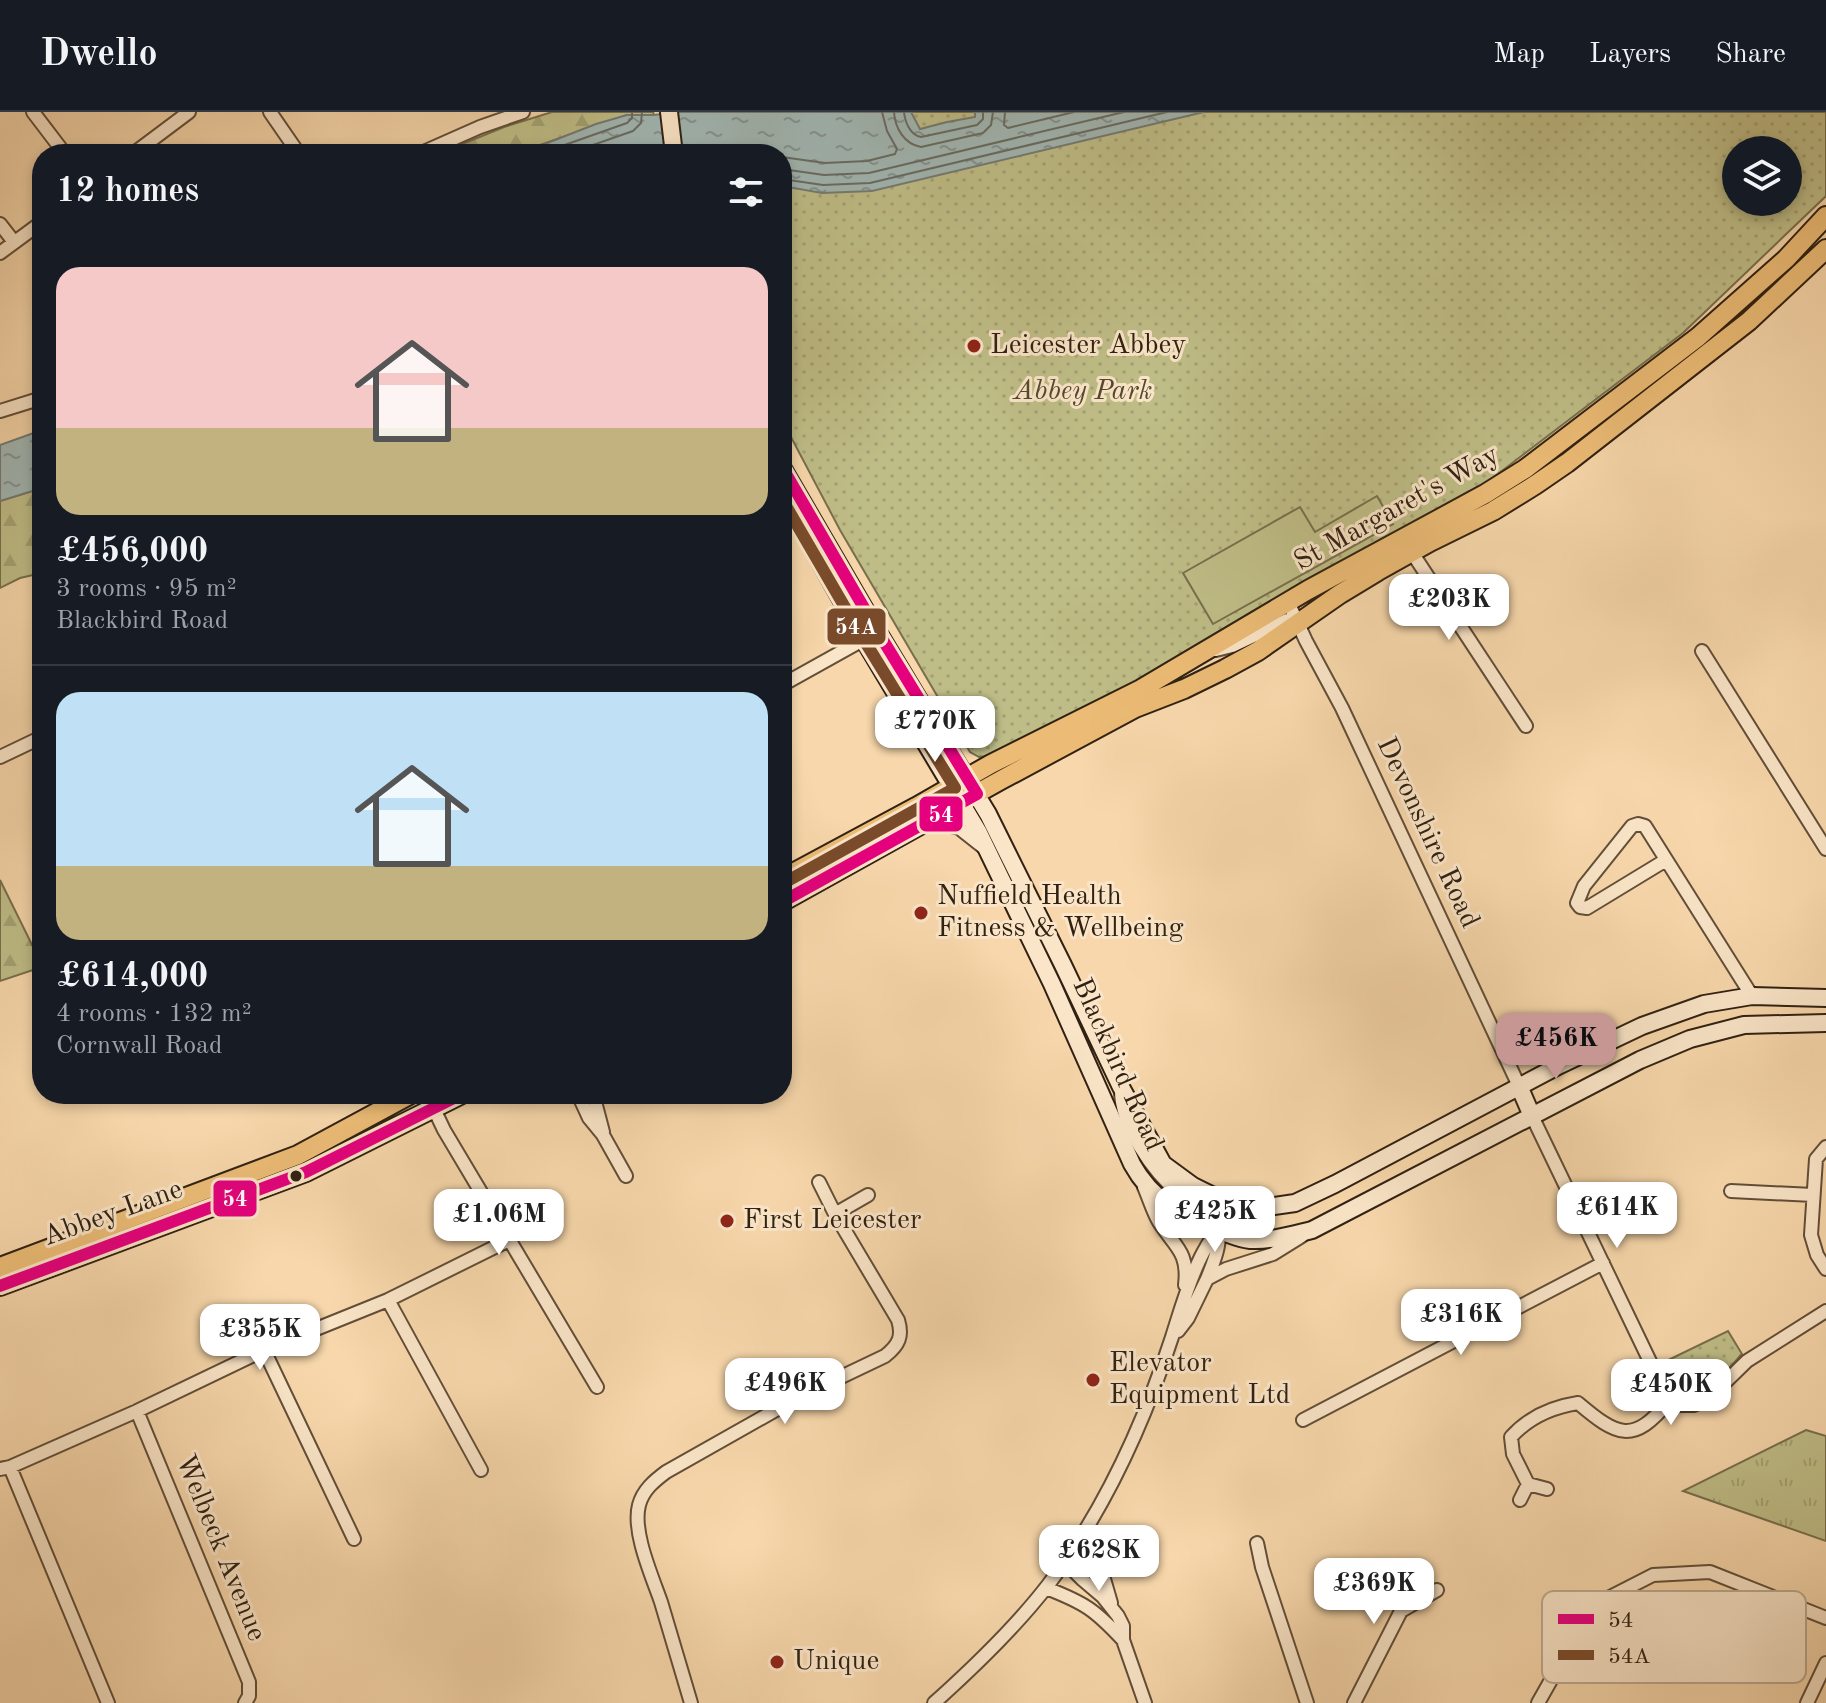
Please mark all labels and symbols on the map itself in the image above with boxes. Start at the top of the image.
place label: Leicester Abbey [990,332,1186,360]
marker: Leicester Abbey [965,337,983,355]
park label: Abbey Park [1012,378,1152,406]
street label: St Margaret's Way [1290,441,1504,577]
pin: £203K [1393,574,1505,642]
line badge: 54A [826,607,887,646]
text: 54A [835,617,877,639]
pin: £770K [879,696,991,764]
street label: Devonshire Road [1371,733,1483,933]
line badge: 54 [918,795,964,833]
text: 54 [928,805,954,827]
place label: Nuffield Health Fitness & Wellbeing [937,883,1184,943]
marker: Nuffield Health Fitness & Wellbeing [912,904,930,922]
street label: Blackbird Road [1066,974,1168,1156]
pin: £456K [1500,1013,1612,1081]
unlabelled marker [288,1168,304,1184]
street label: Abbey Lane [40,1176,186,1252]
line badge: 54 [212,1179,258,1218]
pin: £614K [1561,1182,1673,1250]
pin: £425K [1159,1186,1271,1254]
text: 54 [222,1189,248,1211]
pin: £1.06M [434,1189,564,1257]
place label: First Leicester [743,1207,921,1235]
marker: First Leicester [718,1212,736,1230]
pin: £316K [1405,1289,1517,1357]
pin: £355K [204,1304,316,1372]
place label: Elevator Equipment Ltd [1109,1350,1290,1410]
pin: £496K [729,1358,841,1426]
pin: £450K [1615,1359,1727,1427]
marker: Elevator Equipment Ltd [1084,1371,1102,1389]
street label: Welbeck Avenue [170,1451,270,1645]
pin: £628K [1043,1525,1155,1593]
pin: £369K [1318,1558,1430,1626]
legend [1542,1591,1806,1683]
text: 54 [1608,1610,1634,1632]
text: 54A [1608,1646,1651,1668]
place label: Unique [793,1648,879,1676]
marker: Unique [768,1653,786,1671]

